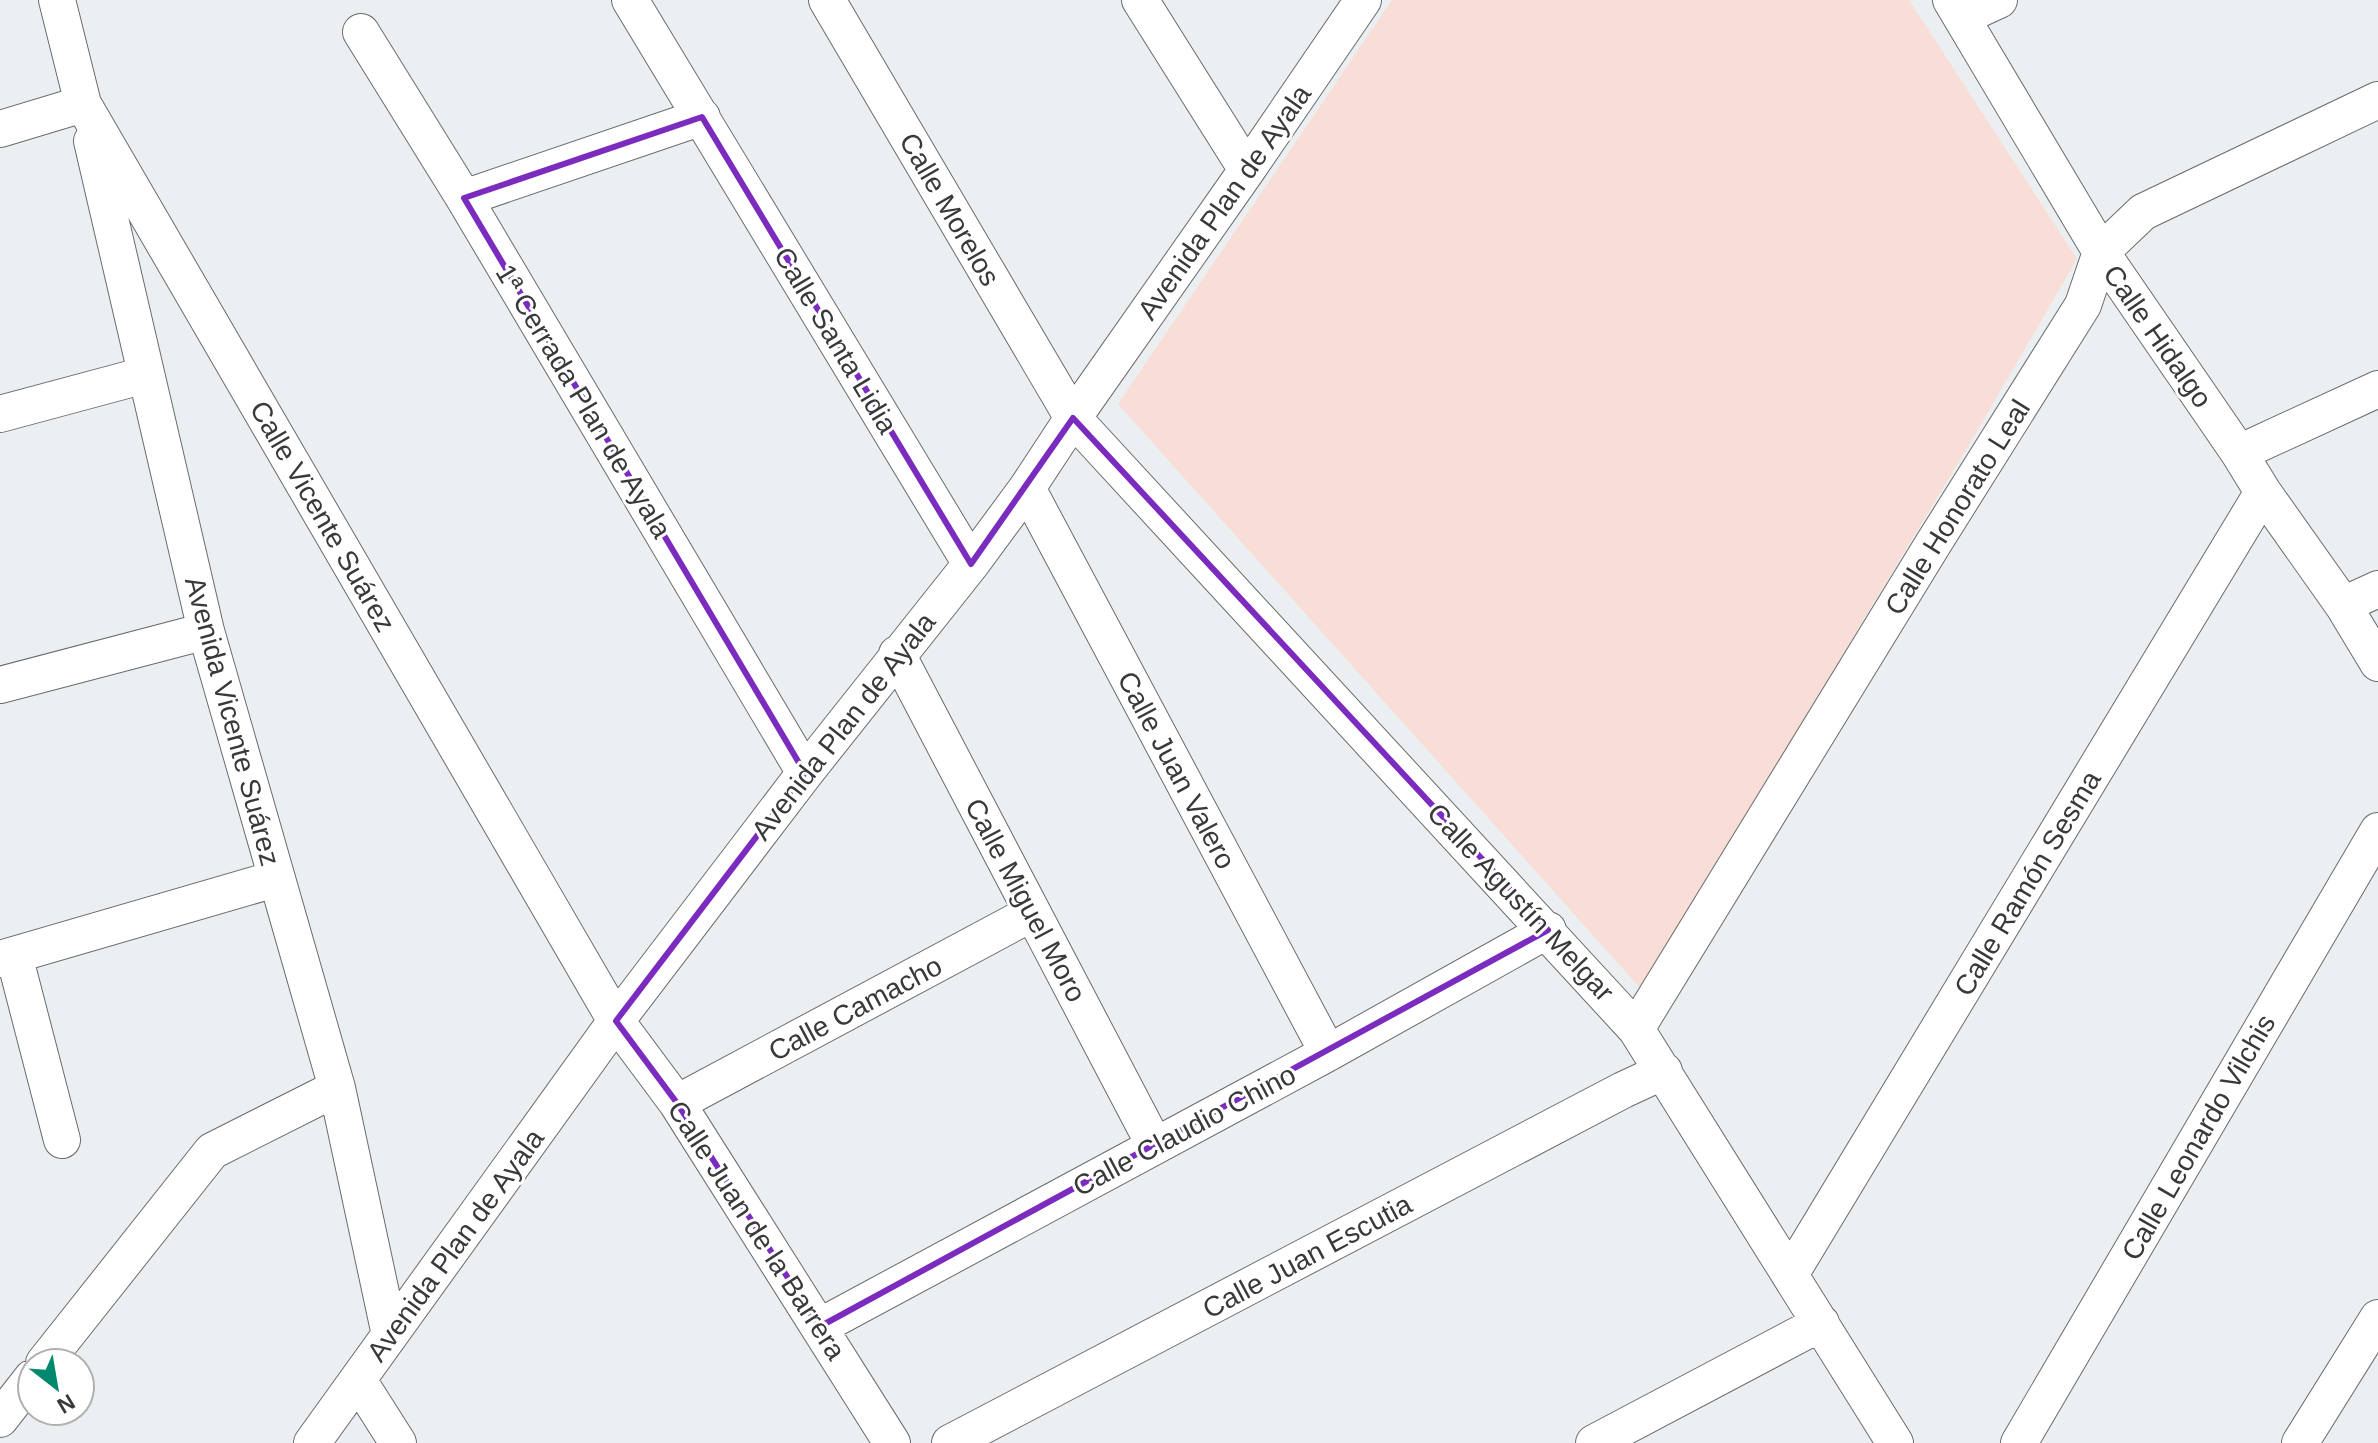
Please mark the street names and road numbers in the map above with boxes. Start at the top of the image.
street label: Avenida Plan de Ayala [1132,79,1317,326]
street label: Calle Morelos [893,127,1006,291]
street label: Calle Santa Lidia [768,242,904,439]
street label: 1ª Cerrada Plan de Ayala [490,259,678,544]
street label: Calle Hidalgo [2097,259,2218,413]
street label: Calle Honorato Leal [1879,394,2036,620]
street label: Calle Vicente Suárez [244,395,401,637]
street label: Avenida Vicente Suárez [179,573,286,869]
street label: Avenida Plan de Ayala [745,606,942,846]
street label: Calle Juan Valero [1111,666,1242,874]
street label: Calle Ramón Sesma [1948,765,2107,1001]
street label: Calle Miguel Moro [959,793,1092,1007]
street label: Calle Agustín Melgar [1421,797,1620,1007]
street label: Calle Camacho [763,950,947,1067]
street label: Calle Leonardo Vilchis [2115,1009,2281,1265]
street label: Calle Claudio Chino [1068,1059,1301,1202]
street label: Calle Juan de la Barrera [661,1095,852,1366]
street label: Avenida Plan de Ayala [361,1123,550,1367]
street label: Calle Juan Escutia [1198,1188,1417,1325]

